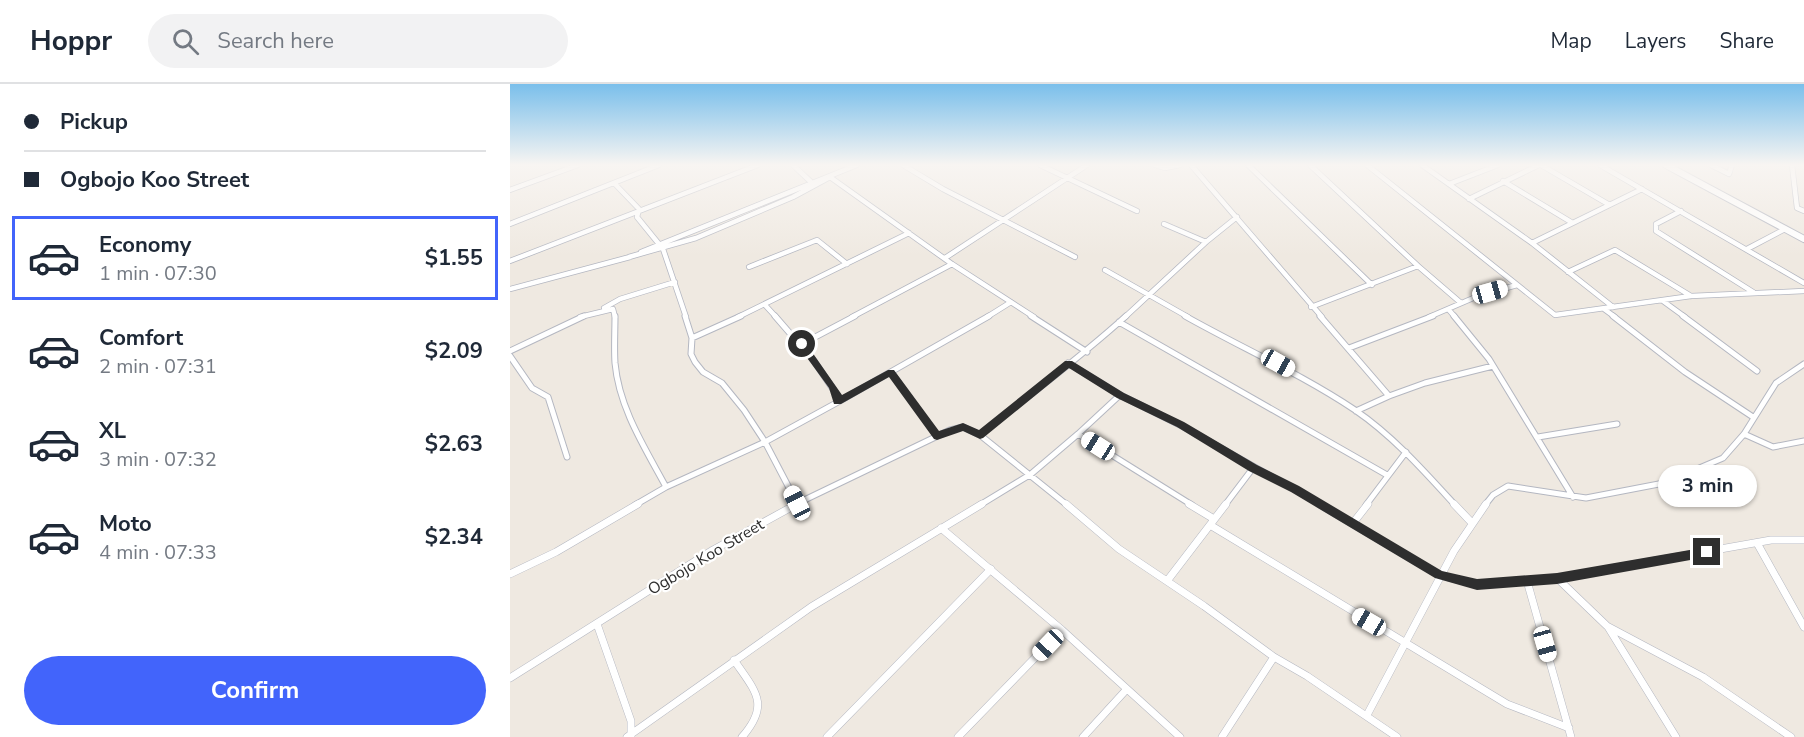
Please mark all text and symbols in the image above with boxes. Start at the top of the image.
search box [148,14,568,68]
text: Hoppr [30,22,112,60]
icon: search [169,25,202,58]
text: Search here [217,26,334,56]
text: Map [1550,27,1592,55]
text: Layers [1625,27,1686,55]
text: Share [1719,27,1774,55]
text: Pickup [60,107,128,137]
text: Ogbojo Koo Street [60,165,249,195]
text: Economy [99,230,191,260]
icon: car [27,231,81,285]
text: $1.55 [425,243,483,273]
text: 1 min · 07:30 [99,260,217,287]
car [1470,278,1510,306]
text: Comfort [99,323,183,353]
icon: car [27,324,81,378]
route start [788,330,815,357]
text: $2.09 [425,336,483,366]
car [1258,346,1298,380]
text: 2 min · 07:31 [99,353,217,380]
text: XL [99,416,126,446]
icon: car [27,417,81,471]
text: $2.63 [425,429,483,459]
car [1078,429,1118,463]
text: 3 min · 07:32 [99,446,217,473]
callout: 3 min [1658,465,1756,507]
text: 3 min [1682,472,1733,499]
car [781,483,813,523]
text: Moto [99,509,152,539]
icon: car [27,510,81,564]
street label: Ogbojo Koo Street [644,513,769,600]
text: $2.34 [425,522,483,552]
route end [1693,538,1720,565]
text: 4 min · 07:33 [99,539,217,566]
car [1349,605,1389,639]
car [1531,624,1559,664]
car [1029,626,1067,664]
button: Confirm [24,656,486,725]

